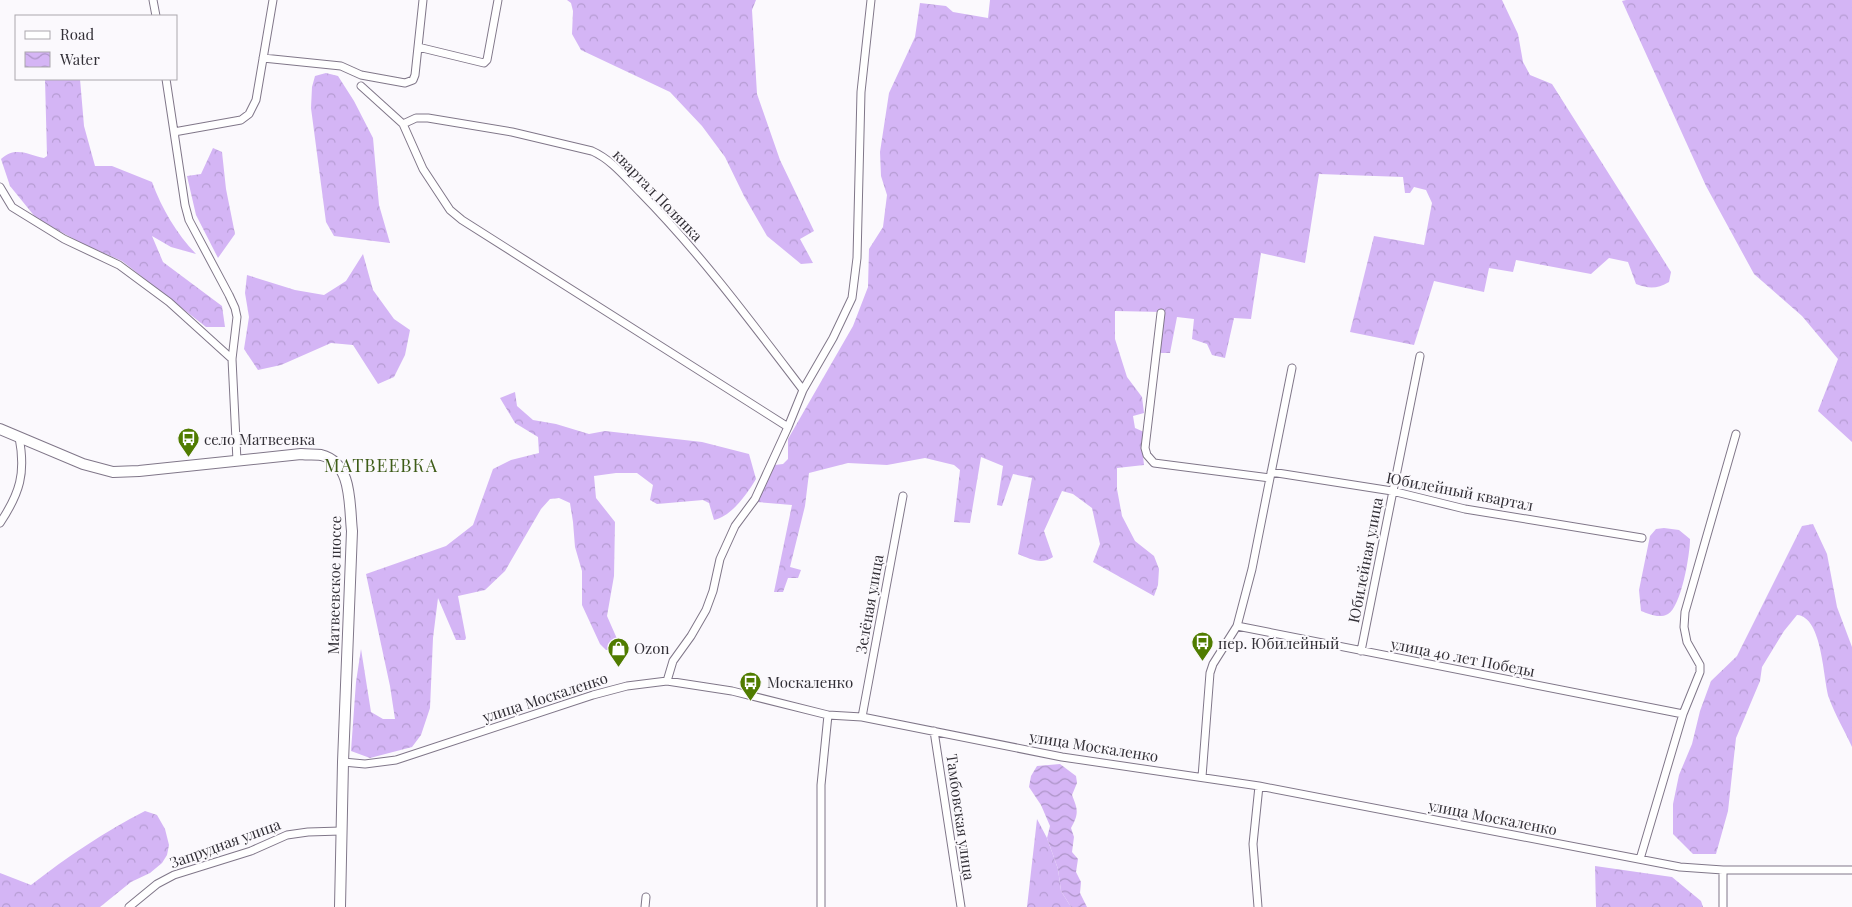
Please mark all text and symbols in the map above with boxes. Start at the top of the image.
legend [15,15,178,80]
text: Road [60,24,94,44]
text: Water [59,49,100,69]
street label: квартал Полянка [609,145,708,246]
bus stop icon: село Матвеевка [176,427,200,458]
place label: село Матвеевка [204,429,316,449]
district label: МАТВЕЕВКА [324,453,438,477]
street label: Юбилейный квартал [1385,467,1536,515]
street label: Юбилейная улица [1343,495,1387,624]
street label: Матвеевское шоссе [323,516,345,654]
street label: Зелёная улица [850,552,888,655]
bus stop icon: пер. Юбилейный [1190,631,1214,662]
place label: пер. Юбилейный [1218,633,1339,653]
street label: улица 40 лет Победы [1388,633,1537,681]
shop icon: Ozon [606,636,630,667]
place label: Ozon [634,638,669,658]
street label: улица Москаленко [479,667,610,727]
bus stop icon: Москаленко [739,670,763,701]
place label: Москаленко [767,672,853,692]
street label: улица Москаленко [1027,726,1160,766]
street label: Тамбовская улица [942,752,980,882]
street label: улица Москаленко [1426,795,1559,839]
street label: Запрудная улица [167,813,284,872]

